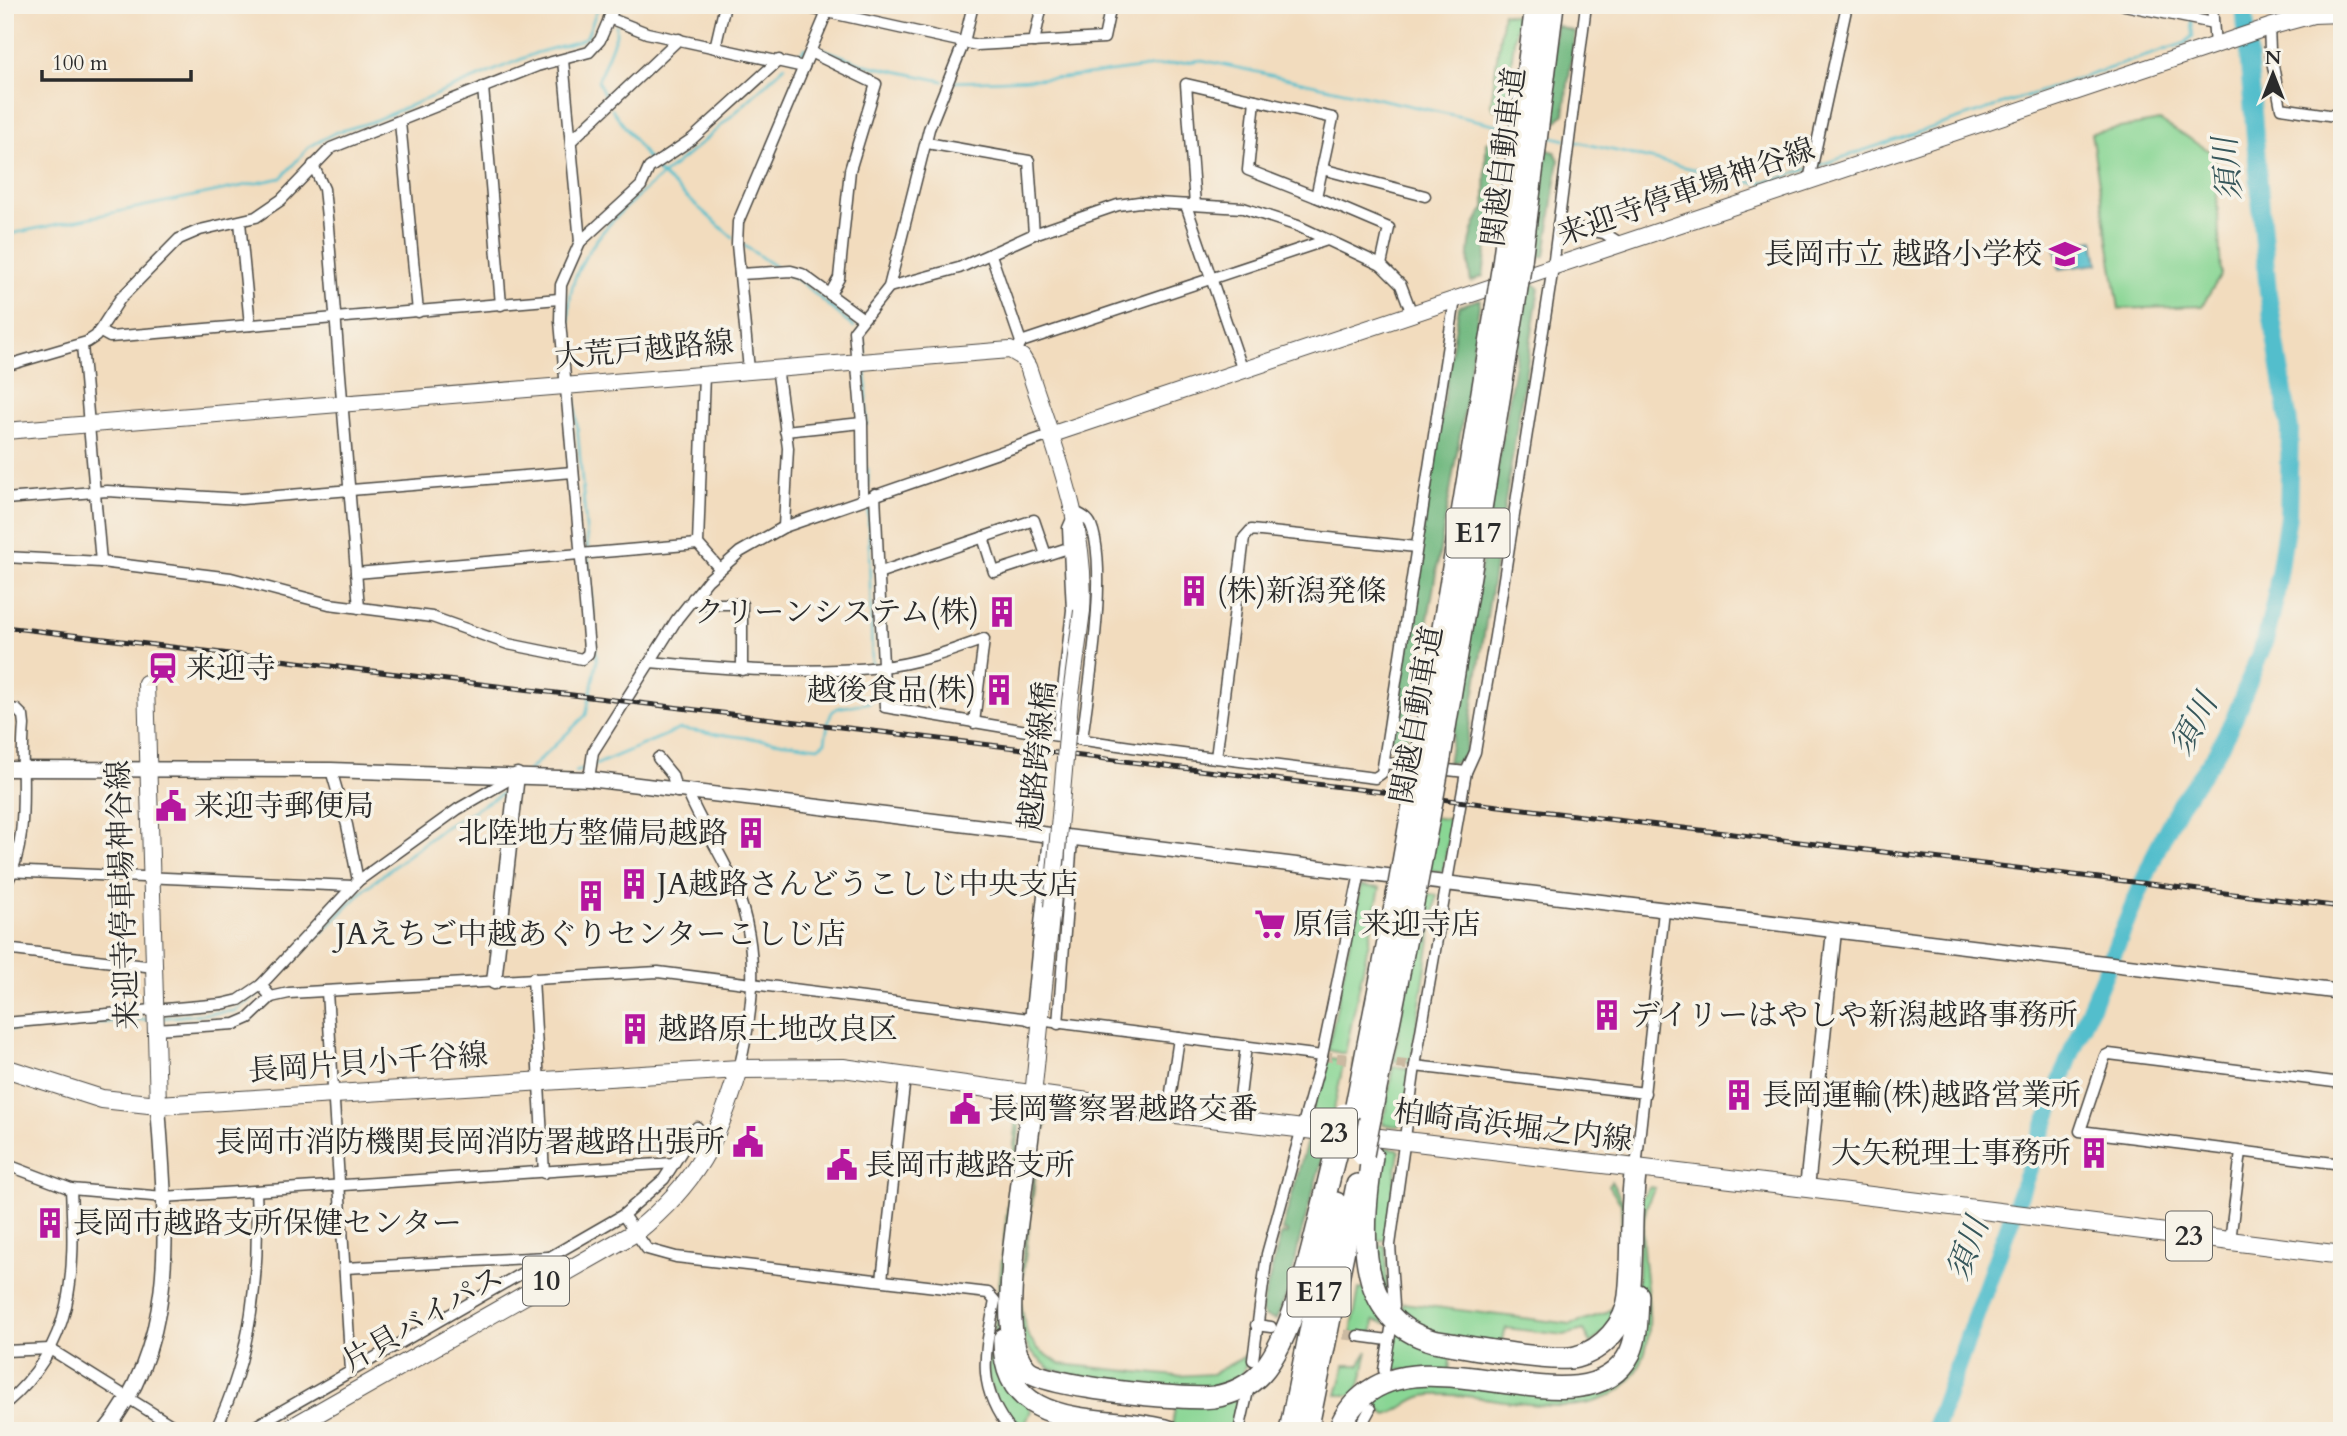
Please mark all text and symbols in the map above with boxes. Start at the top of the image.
scale bar [42,38,191,82]
north arrow [2238,38,2308,108]
text: N [2265,45,2282,71]
text: 100 m [52,49,108,78]
street label: 関越自動車道 [1473,65,1535,249]
street label: 来迎寺停車場神谷線 [1552,129,1820,255]
water label: 須川 [2203,132,2253,203]
place label: 長岡市立 越路小学校 [1764,234,2042,275]
school or university icon: 長岡市立 越路小学校 [2048,237,2082,271]
street label: 大荒戸越路線 [553,322,735,378]
road number: E17 [1446,508,1510,558]
place label: (株)新潟発條 [1217,571,1386,612]
building icon: (株)新潟発條 [1177,574,1211,608]
place label: クリーンシステム(株) [694,592,979,633]
building icon: クリーンシステム(株) [985,595,1019,629]
street label: 関越自動車道 [1381,623,1453,807]
place label: 来迎寺 [186,648,276,689]
station icon: 来迎寺 [146,651,180,685]
place label: 越後食品(株) [807,670,976,711]
building icon: 越後食品(株) [982,673,1016,707]
street label: 越路跨線橋 [1010,679,1066,833]
water label: 須川 [2160,684,2230,764]
street label: 来迎寺停車場神谷線 [98,759,148,1031]
place label: 来迎寺郵便局 [194,786,374,827]
public building icon: 来迎寺郵便局 [154,789,188,823]
place label: 北陸地方整備局越路 [458,813,728,854]
building icon: 北陸地方整備局越路 [734,816,768,850]
place label: JA越路さんどうこしじ中央支店 [653,864,1079,905]
building icon: JA越路さんどうこしじ中央支店 [617,867,651,901]
building icon: JAえちご中越あぐりセンターこしじ店 [574,879,608,913]
place label: 原信 来迎寺店 [1293,904,1481,945]
supermarket icon: 原信 来迎寺店 [1253,907,1287,941]
place label: JAえちご中越あぐりセンターこしじ店 [332,914,846,955]
place label: デイリーはやしや新潟越路事務所 [1630,995,2078,1036]
building icon: デイリーはやしや新潟越路事務所 [1590,998,1624,1032]
place label: 越路原土地改良区 [658,1009,898,1050]
building icon: 越路原土地改良区 [618,1012,652,1046]
street label: 長岡片貝小千谷線 [247,1034,489,1092]
place label: 長岡運輸(株)越路営業所 [1762,1075,2081,1116]
building icon: 長岡運輸(株)越路営業所 [1722,1078,1756,1112]
place label: 長岡警察署越路交番 [988,1089,1258,1130]
street label: 柏崎高浜堀之内線 [1391,1091,1635,1161]
public building icon: 長岡警察署越路交番 [948,1092,982,1126]
road number: 23 [1311,1108,1357,1158]
place label: 長岡市消防機関長岡消防署越路出張所 [215,1122,725,1163]
public building icon: 長岡市消防機関長岡消防署越路出張所 [731,1125,765,1159]
place label: 大矢税理士事務所 [1831,1133,2071,1174]
building icon: 大矢税理士事務所 [2077,1136,2111,1170]
place label: 長岡市越路支所 [865,1145,1075,1186]
public building icon: 長岡市越路支所 [825,1148,859,1182]
place label: 長岡市越路支所保健センター [73,1203,462,1244]
building icon: 長岡市越路支所保健センター [33,1206,67,1240]
water label: 須川 [1936,1209,2001,1287]
road number: 23 [2166,1212,2212,1260]
street label: 片貝バイパス [335,1256,511,1382]
road number: 10 [523,1256,569,1306]
road number: E17 [1288,1268,1350,1316]

